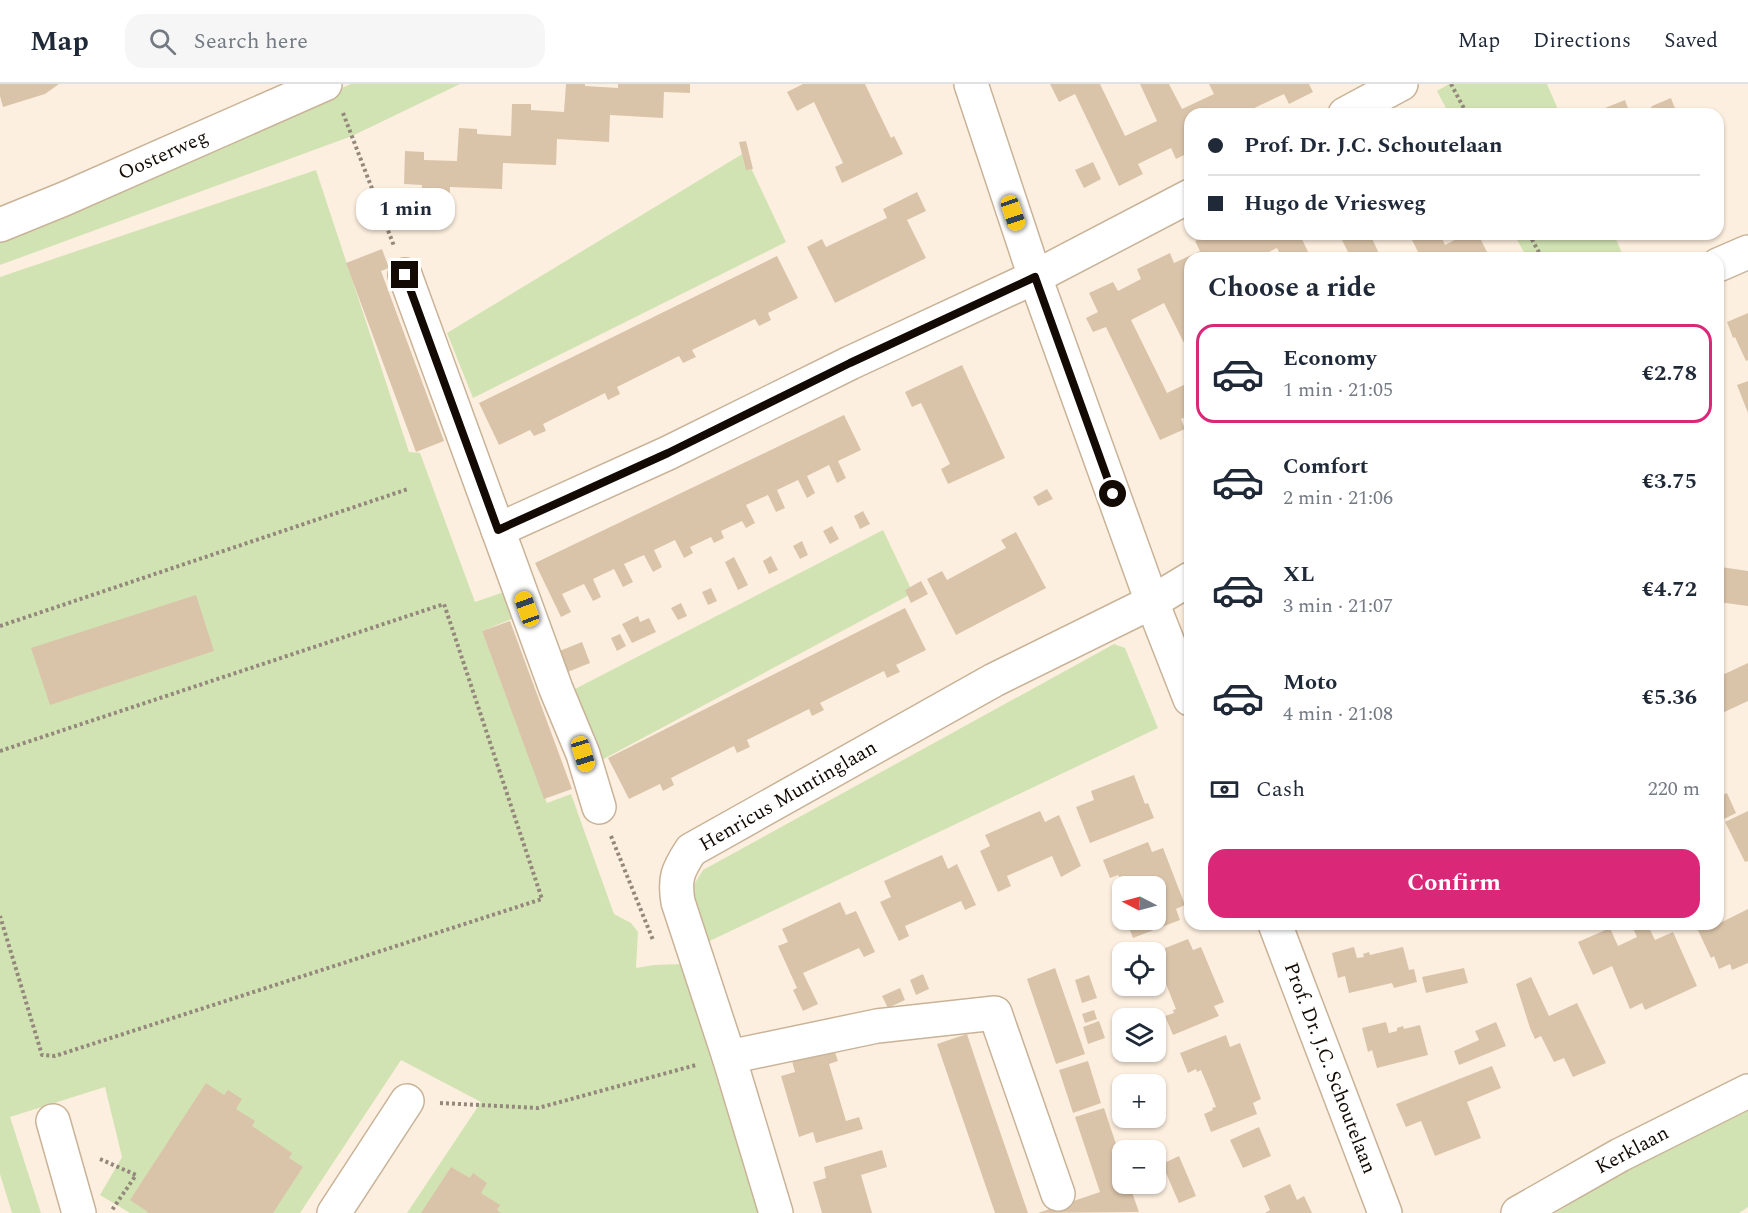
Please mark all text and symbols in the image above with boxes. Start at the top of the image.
search box [125,14,545,68]
text: Map [30,20,89,63]
icon: search [146,25,179,58]
text: Search here [194,25,308,58]
text: Map [1458,25,1500,57]
text: Directions [1533,25,1631,57]
text: Saved [1664,25,1718,57]
street label: Oosterweg [113,122,213,188]
text: Prof. Dr. J.C. Schoutelaan [1244,129,1503,162]
text: Hugo de Vriesweg [1244,187,1426,220]
callout: 1 min [356,188,454,230]
car [999,193,1027,233]
text: 1 min [379,194,432,224]
route end [391,261,418,288]
text: Choose a ride [1208,267,1376,309]
text: Economy [1283,342,1376,375]
icon: car [1211,347,1265,401]
text: €2.78 [1642,357,1697,390]
text: 1 min · 21:05 [1283,375,1393,405]
text: Comfort [1283,450,1368,483]
icon: car [1211,455,1265,509]
text: €3.75 [1642,465,1697,498]
route start [1099,480,1126,507]
text: 2 min · 21:06 [1283,483,1393,513]
text: XL [1283,558,1314,591]
icon: car [1211,563,1265,617]
text: €4.72 [1642,573,1697,606]
car [512,589,542,629]
text: 3 min · 21:07 [1283,591,1393,621]
text: Moto [1283,666,1337,699]
icon: car [1211,671,1265,725]
text: €5.36 [1642,681,1697,714]
text: 4 min · 21:08 [1283,699,1393,729]
street label: Henricus Muntinglaan [694,733,882,859]
car [569,734,597,774]
icon: cash [1208,773,1241,806]
text: Cash [1256,773,1305,806]
text: 220 m [1648,774,1700,804]
button: Confirm [1208,849,1700,918]
north arrow [1112,876,1166,930]
map controls [1112,876,1166,1194]
button: locate [1112,942,1166,996]
street label: Prof. Dr. J.C. Schoutelaan [1276,958,1384,1178]
button: layers [1112,1008,1166,1062]
button: + [1112,1074,1166,1128]
street label: Kerklaan [1590,1118,1674,1182]
button: − [1112,1140,1166,1194]

